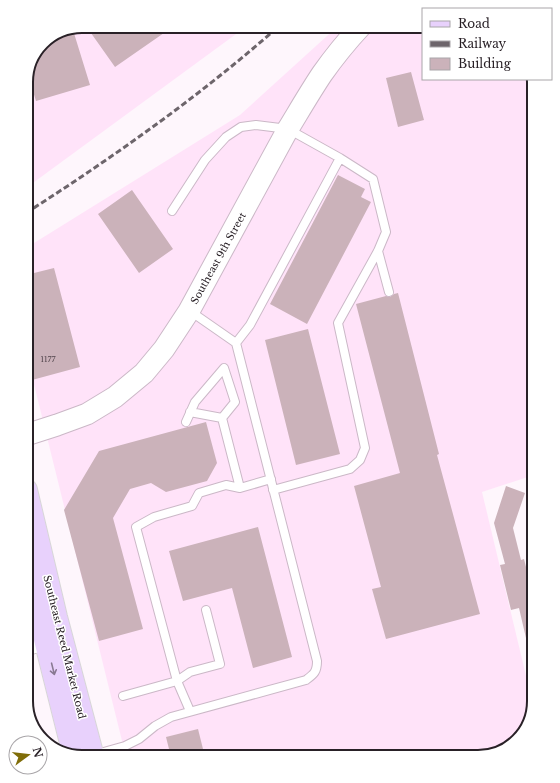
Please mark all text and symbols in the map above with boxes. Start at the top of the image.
legend [422,8,552,80]
text: Road [458,16,490,31]
text: Railway [458,36,507,51]
text: Building [458,56,512,71]
street label: Southeast 9th Street [188,210,249,306]
house number: 1177 [40,354,57,364]
street label: Southeast Reed Market Road [40,574,89,721]
one-way arrow [49,662,57,675]
north arrow [8,735,48,775]
text: N [30,746,46,760]

